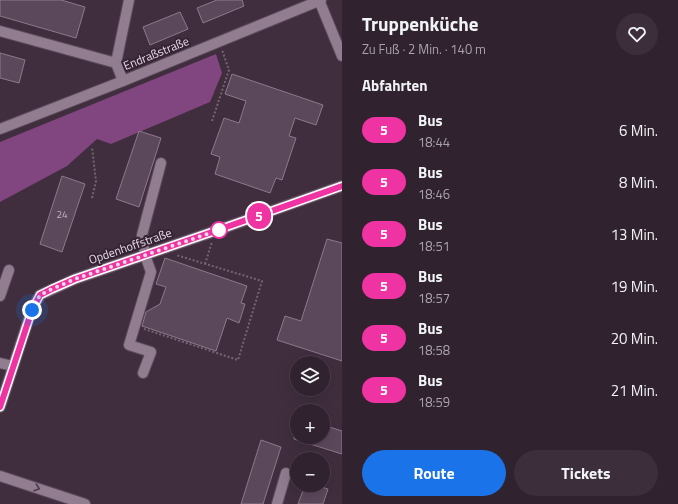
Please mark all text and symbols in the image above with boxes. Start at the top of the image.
text: Truppenküche [362,9,478,38]
button: heart [616,13,658,55]
street label: Endraßstraße [120,31,192,75]
text: Zu Fuß · 2 Min. · 140 m [362,39,486,59]
text: Abfahrten [362,74,428,97]
text: Bus [418,109,443,132]
text: 5 [380,119,388,140]
text: 6 Min. [619,119,658,142]
text: 18:44 [418,132,450,152]
text: Bus [418,161,443,184]
text: 5 [380,171,388,192]
text: 8 Min. [619,171,658,194]
text: 18:46 [418,184,450,204]
line badge: 5 [246,203,272,229]
text: 5 [255,205,263,226]
house number: 24 [56,207,68,222]
text: Bus [418,213,443,236]
unlabelled marker [210,221,228,239]
street label: Opdenhoffstraße [86,223,174,269]
text: 5 [380,223,388,244]
text: 13 Min. [611,223,658,246]
text: 18:51 [418,236,450,256]
text: Bus [418,265,443,288]
text: 5 [380,275,388,296]
text: 19 Min. [611,275,658,298]
text: 18:57 [418,288,450,308]
your location [22,300,42,320]
text: Bus [418,317,443,340]
text: 5 [380,327,388,348]
text: 20 Min. [611,327,658,350]
text: 18:58 [418,340,450,360]
map controls [290,356,330,492]
button: layers [290,356,330,396]
text: Bus [418,369,443,392]
text: 5 [380,379,388,400]
text: 21 Min. [611,379,658,402]
text: 18:59 [418,392,450,412]
button: + [290,404,330,444]
button: Route [362,450,506,496]
button: Tickets [514,450,658,496]
button: − [290,452,330,492]
one-way arrow [33,483,40,492]

